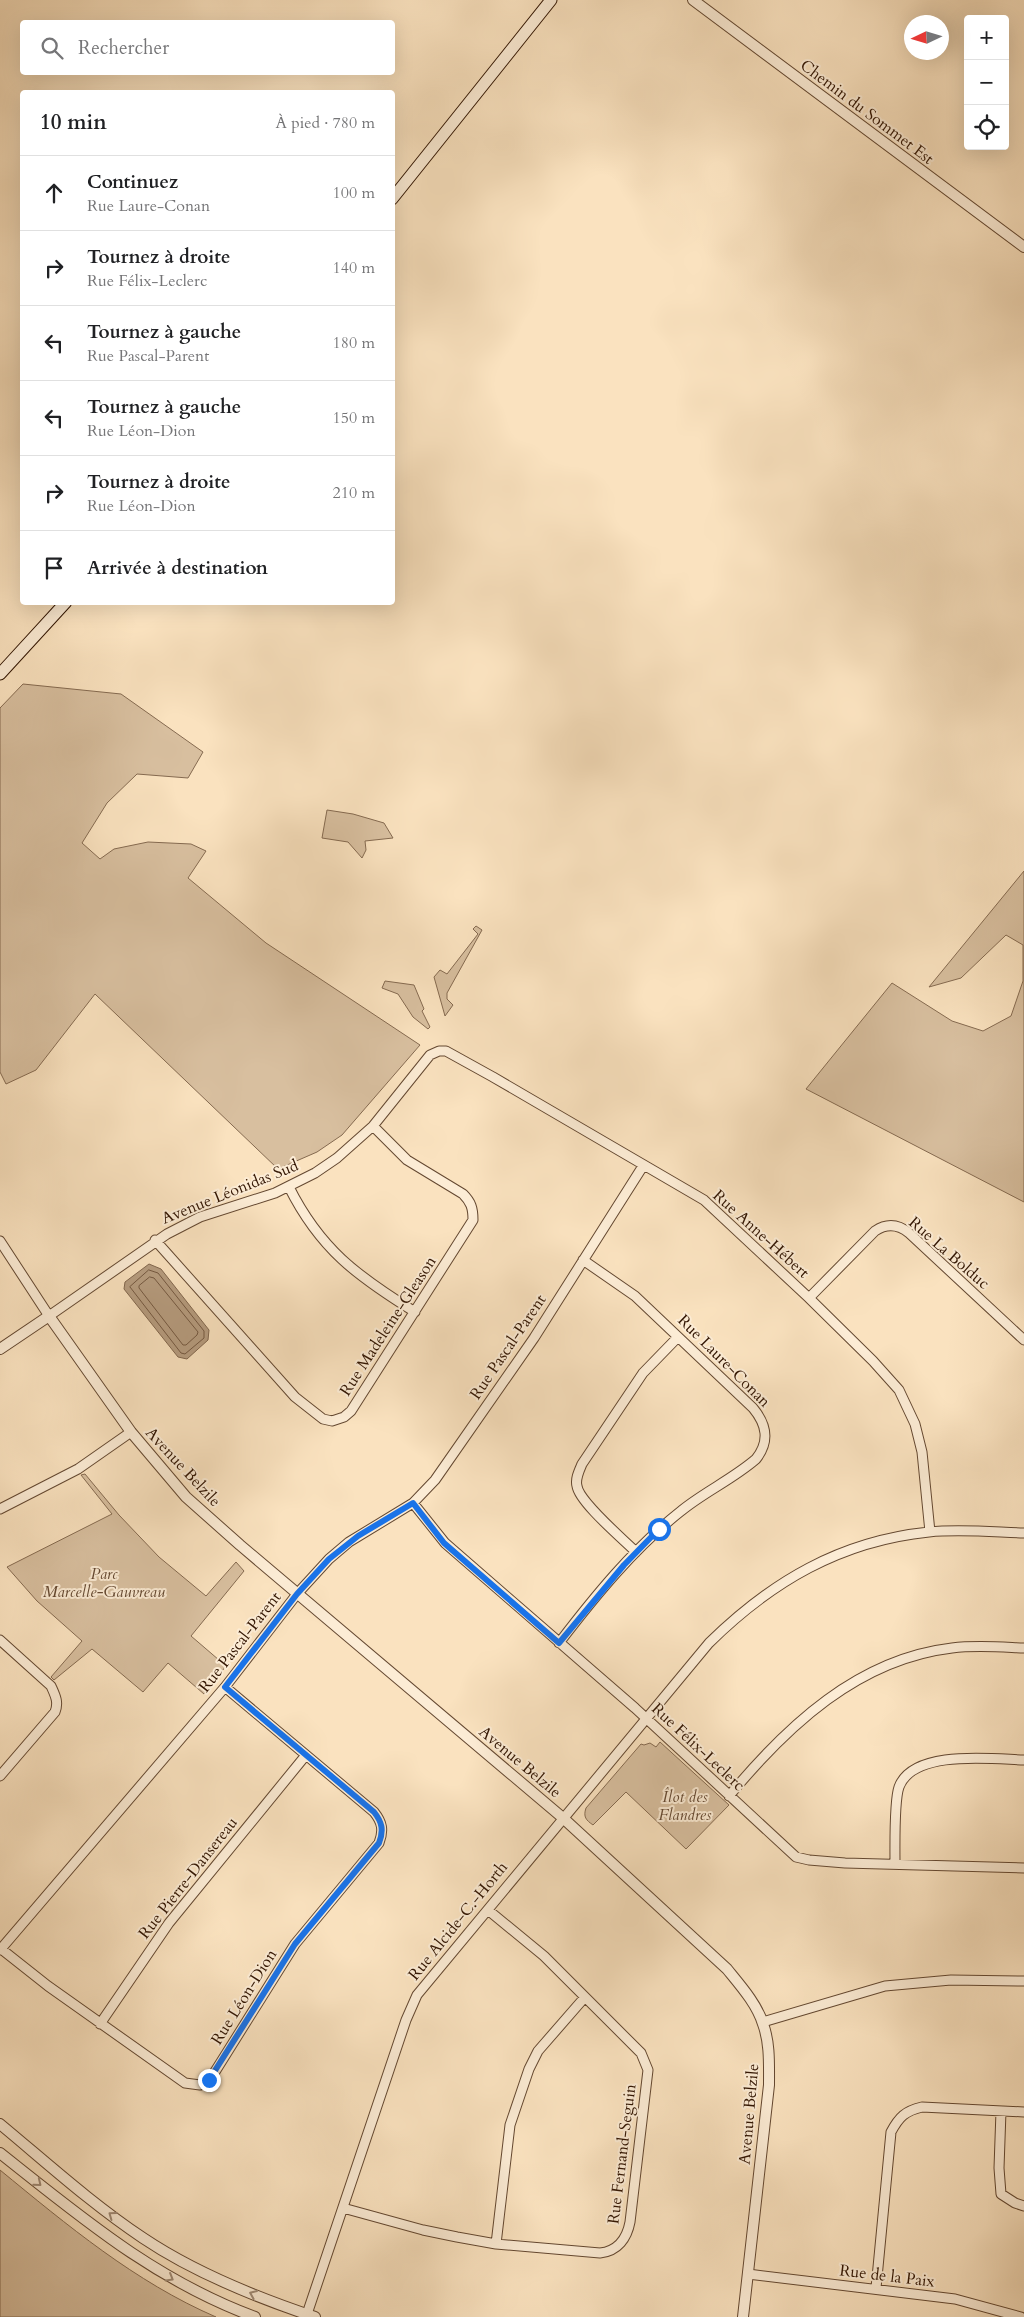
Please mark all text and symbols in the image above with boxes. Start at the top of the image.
north arrow [904,15,949,60]
map controls [964,15,1009,150]
button: + [964,15,1009,60]
search box [20,20,395,75]
icon: search [38,34,66,62]
text: Rechercher [78,35,169,61]
street label: Chemin du Sommet Est [796,54,938,170]
button: − [964,60,1009,105]
button: locate [964,105,1009,150]
text: 10 min [40,108,107,137]
text: À pied · 780 m [275,112,375,134]
text: Continuez [87,169,178,195]
icon: ahead [40,179,68,207]
text: 100 m [333,182,375,204]
text: Rue Laure-Conan [87,195,210,217]
text: Tournez à droite [87,244,230,270]
icon: right [40,254,68,282]
text: 140 m [333,257,375,279]
text: Rue Félix-Leclerc [87,270,207,292]
text: Tournez à gauche [87,319,241,345]
icon: left [40,329,68,357]
text: 180 m [333,332,375,354]
text: Rue Pascal-Parent [87,345,209,367]
text: Tournez à gauche [87,394,241,420]
icon: left [40,404,68,432]
text: 150 m [333,407,375,429]
text: Rue Léon-Dion [87,420,196,442]
text: Tournez à droite [87,469,230,495]
icon: right [40,479,68,507]
text: 210 m [333,482,375,504]
text: Rue Léon-Dion [87,495,196,517]
icon: arrive [40,554,68,582]
text: Arrivée à destination [87,555,268,581]
street label: Avenue Léonidas Sud [158,1154,302,1230]
street label: Rue Anne-Hébert [708,1185,814,1283]
street label: Rue La Bolduc [904,1212,994,1294]
street label: Rue Madeleine-Gleason [335,1252,441,1400]
street label: Rue Pascal-Parent [465,1290,551,1404]
street label: Rue Laure-Conan [673,1310,775,1412]
street label: Avenue Belzile [140,1422,226,1512]
route start [648,1518,671,1541]
park label: Parc Marcelle-Gauvreau [43,1563,165,1603]
street label: Rue Pascal-Parent [194,1587,286,1697]
street label: Rue Félix-Leclerc [647,1698,749,1796]
street label: Avenue Belzile [474,1721,566,1803]
park label: Îlot des Flandres [659,1786,712,1826]
street label: Rue Pierre-Dansereau [133,1812,243,1944]
street label: Rue Alcide-C.-Horth [403,1857,513,1985]
street label: Rue Léon-Dion [206,1945,282,2049]
street label: Avenue Belzile [734,2063,764,2165]
route end [198,2069,221,2092]
street label: Rue Fernand-Seguin [602,2083,642,2225]
one-way arrow [32,2178,41,2186]
one-way arrow [108,2212,117,2221]
street label: Rue de la Paix [838,2259,936,2293]
one-way arrow [164,2271,173,2281]
one-way arrow [249,2290,258,2300]

